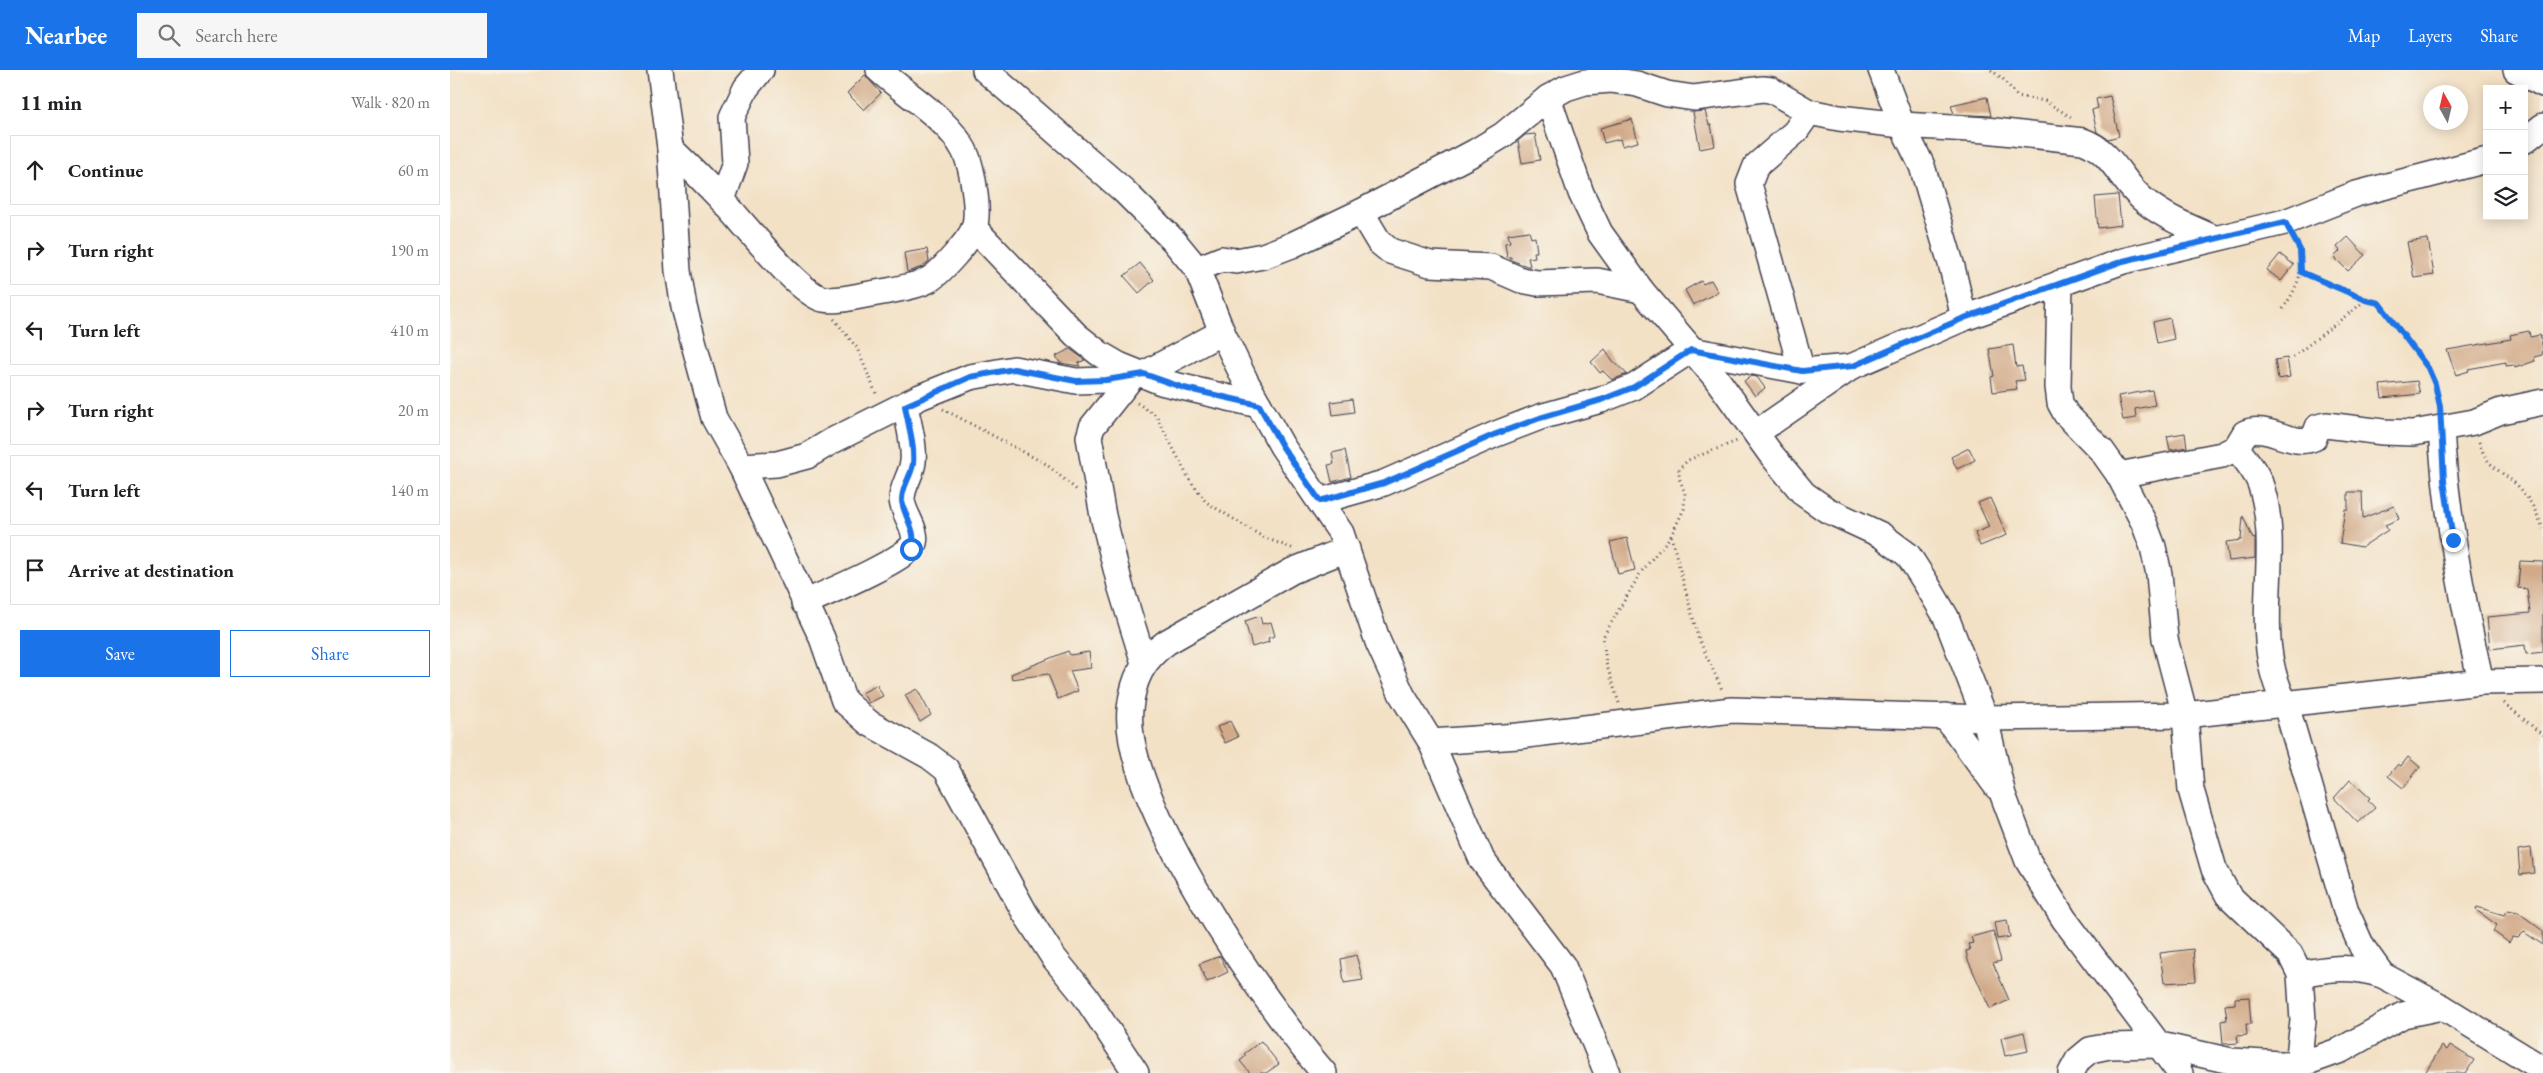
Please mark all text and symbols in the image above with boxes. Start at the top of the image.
search box [137,13,487,58]
text: Nearbee [25,20,107,51]
icon: search [155,21,183,49]
text: Search here [195,23,278,48]
text: Map [2348,24,2380,47]
text: Layers [2408,24,2452,47]
text: Share [2480,24,2518,47]
north arrow [2423,85,2468,130]
map controls [2483,85,2528,220]
button: + [2483,85,2528,130]
text: 11 min [20,89,82,116]
text: Walk · 820 m [351,92,430,113]
button: − [2483,130,2528,175]
icon: ahead [21,156,49,184]
text: Continue [68,158,143,183]
text: 60 m [398,160,429,181]
button: layers [2483,175,2528,220]
icon: right [21,236,49,264]
text: Turn right [68,238,154,263]
text: 190 m [390,240,429,261]
icon: left [21,316,49,344]
text: Turn left [68,318,140,343]
text: 410 m [390,320,429,341]
icon: right [21,396,49,424]
text: Turn right [68,398,154,423]
text: 20 m [398,400,429,421]
icon: left [21,476,49,504]
text: Turn left [68,478,140,503]
text: 140 m [390,480,429,501]
route end [2442,529,2465,552]
route start [900,538,923,561]
icon: arrive [21,556,49,584]
text: Arrive at destination [68,558,234,583]
button: Save [20,630,220,677]
button: Share [230,630,430,677]

